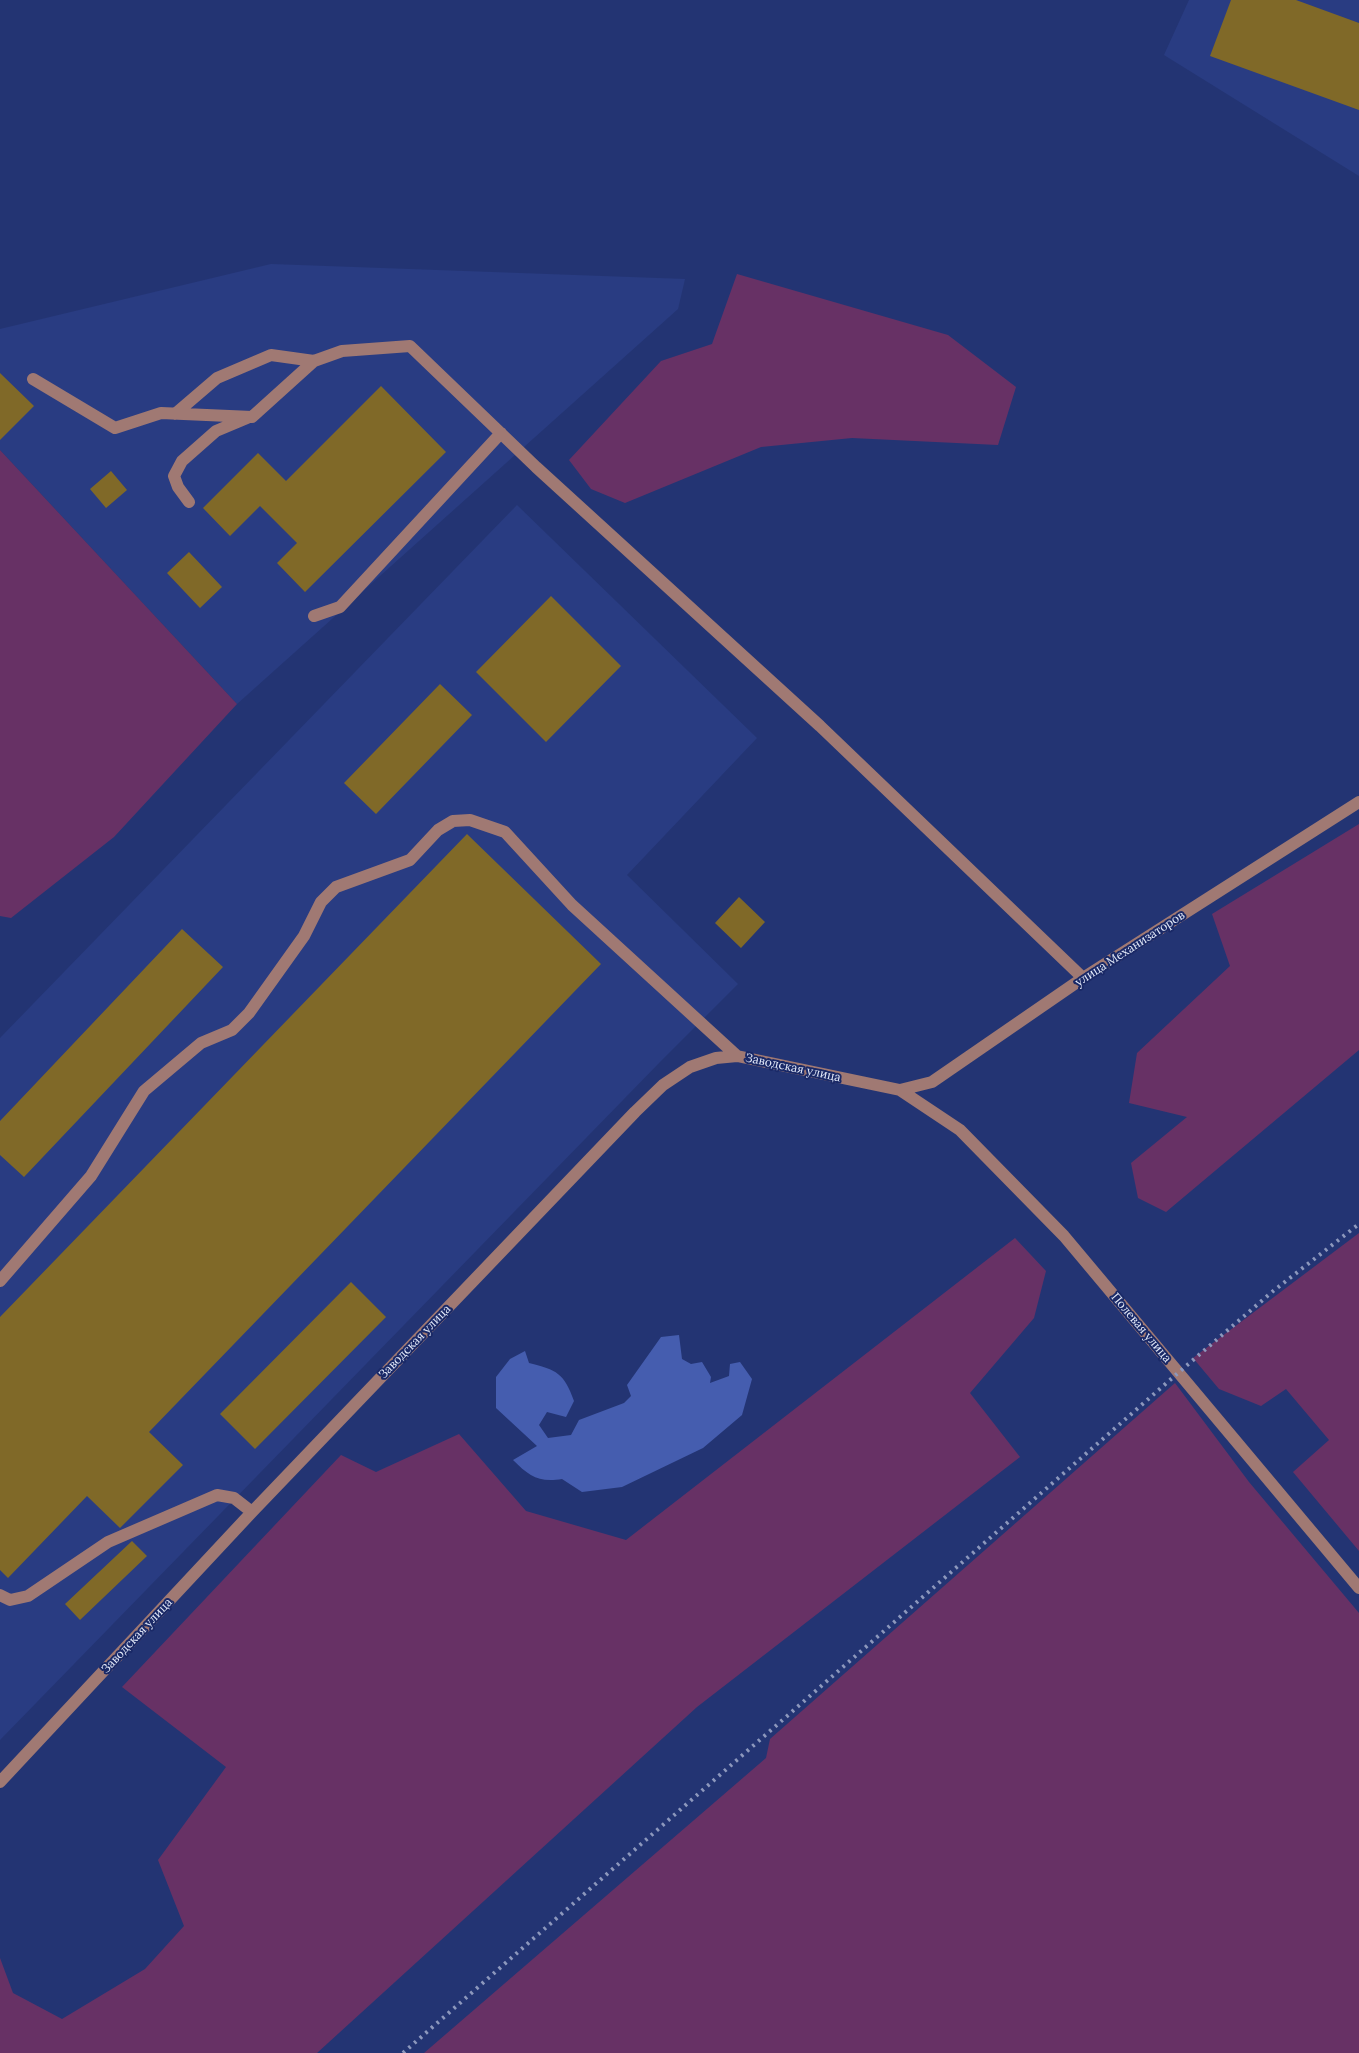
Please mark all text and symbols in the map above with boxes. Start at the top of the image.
street label: улица Механизаторов [1072,908,1188,990]
street label: Заводская улица [744,1051,842,1085]
street label: Полевая улица [1108,1290,1174,1366]
street label: Заводская улица [376,1302,454,1382]
street label: Заводская улица [99,1596,175,1676]

